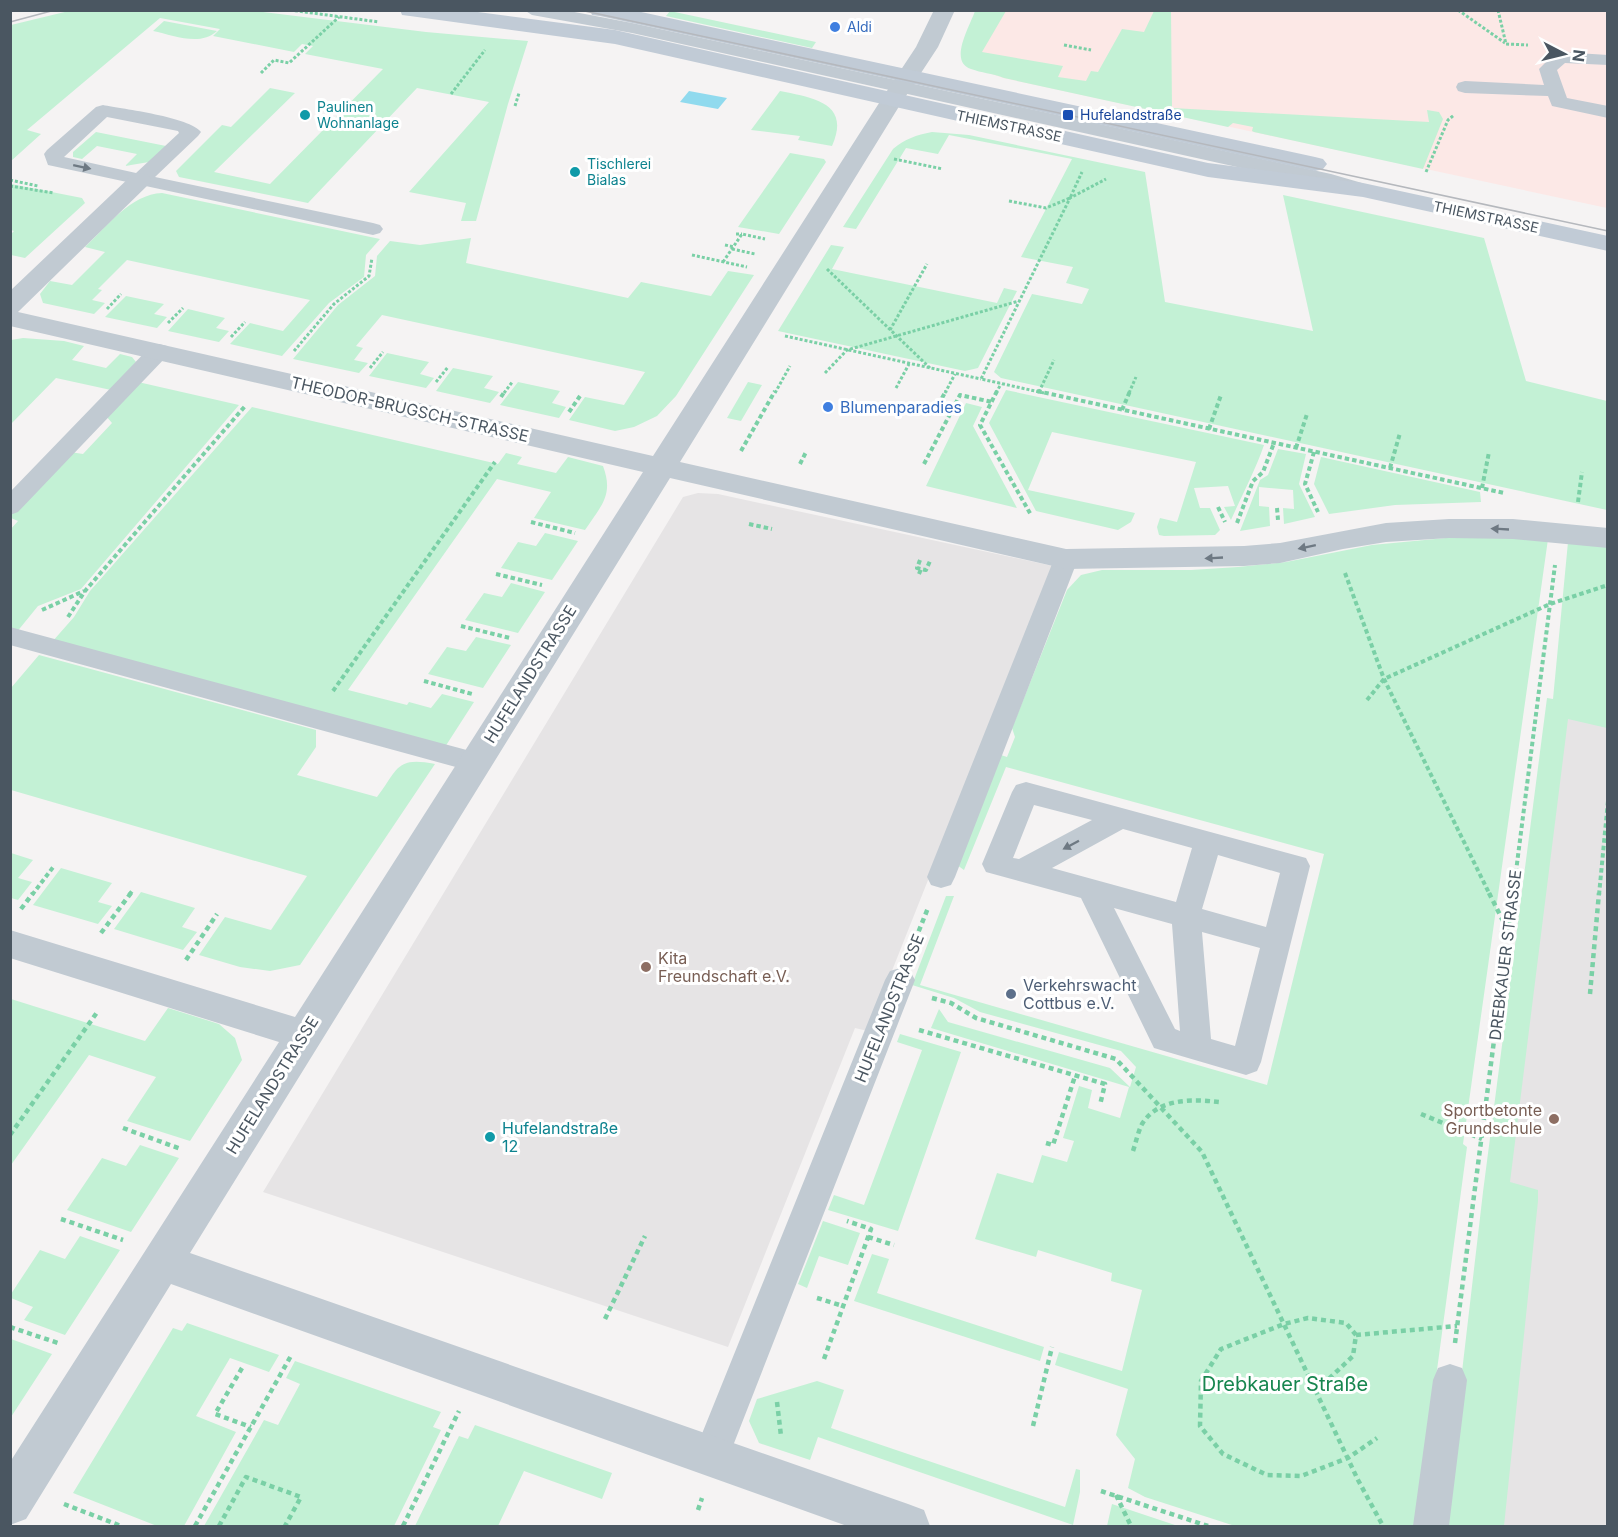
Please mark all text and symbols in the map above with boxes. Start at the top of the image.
place label: Aldi [847,18,872,35]
marker: Aldi [828,20,842,34]
north arrow [1534,24,1594,84]
text: N [1568,49,1590,63]
place label: Paulinen Wohnanlage [317,98,399,131]
street label: THIEMSTRASSE [955,106,1063,145]
place label: Hufelandstraße [1080,106,1182,123]
marker: Paulinen Wohnanlage [298,108,312,122]
marker: Hufelandstraße [1061,108,1075,122]
place label: Tischlerei Bialas [587,155,651,188]
one-way arrow [73,163,92,172]
marker: Tischlerei Bialas [568,165,582,179]
street label: THIEMSTRASSE [1432,197,1540,236]
street label: THEODOR-BRUGSCH-STRASSE [289,372,531,446]
place label: Blumenparadies [840,397,962,417]
marker: Blumenparadies [821,400,835,414]
one-way arrow [1491,524,1510,534]
one-way arrow [1297,543,1316,552]
one-way arrow [1205,554,1224,563]
street label: HUFELANDSTRASSE [479,601,581,747]
one-way arrow [1062,840,1079,850]
street label: DREBKAUER STRASSE [1485,869,1525,1041]
street label: HUFELANDSTRASSE [850,931,928,1085]
place label: Kita Freundschaft e.V. [658,948,790,986]
marker: Kita Freundschaft e.V. [639,960,653,974]
place label: Verkehrswacht Cottbus e.V. [1023,975,1136,1013]
marker: Verkehrswacht Cottbus e.V. [1004,987,1018,1001]
street label: HUFELANDSTRASSE [221,1012,323,1158]
place label: Sportbetonte Grundschule [1443,1100,1542,1138]
marker: Sportbetonte Grundschule [1547,1112,1561,1126]
place label: Hufelandstraße 12 [502,1118,618,1156]
marker: Hufelandstraße 12 [483,1130,497,1144]
park label: Drebkauer Straße [1202,1372,1368,1396]

